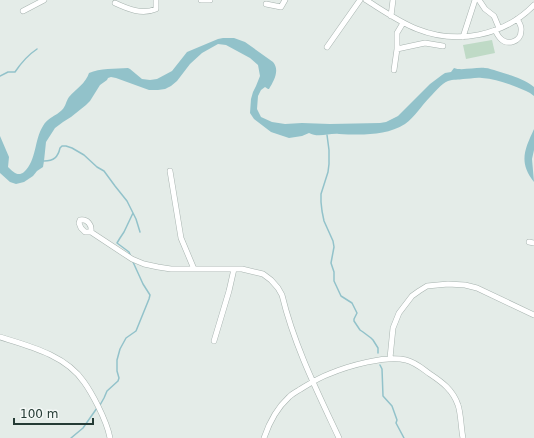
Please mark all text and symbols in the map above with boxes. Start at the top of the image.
scale bar [14,400,93,426]
text: 100 m [20,407,58,421]

